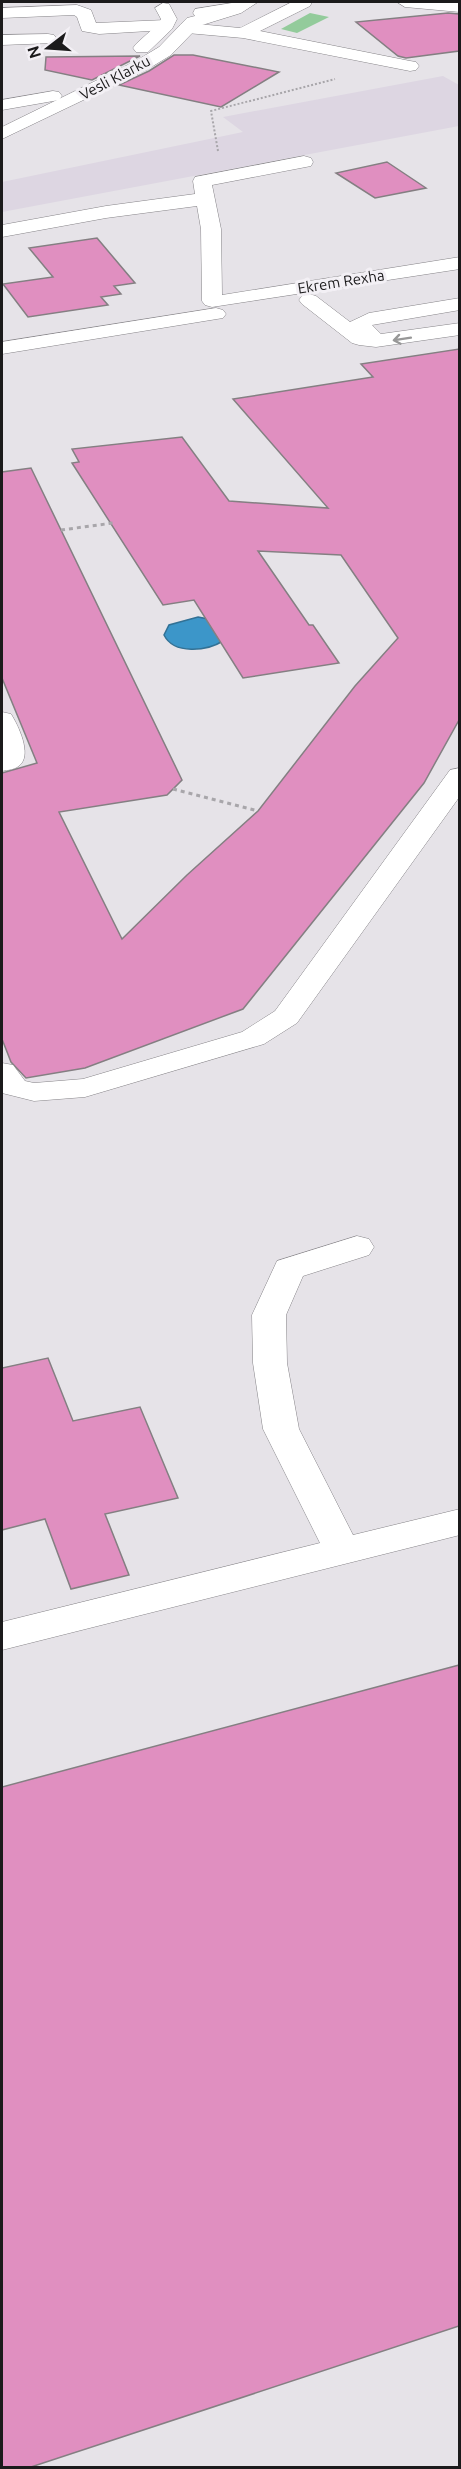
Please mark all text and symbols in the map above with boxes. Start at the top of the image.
north arrow [18,18,78,78]
text: N [23,44,44,61]
street label: Vesli Klarku [77,52,153,103]
street label: Ekrem Rexha [296,266,386,297]
one-way arrow [392,333,412,344]

